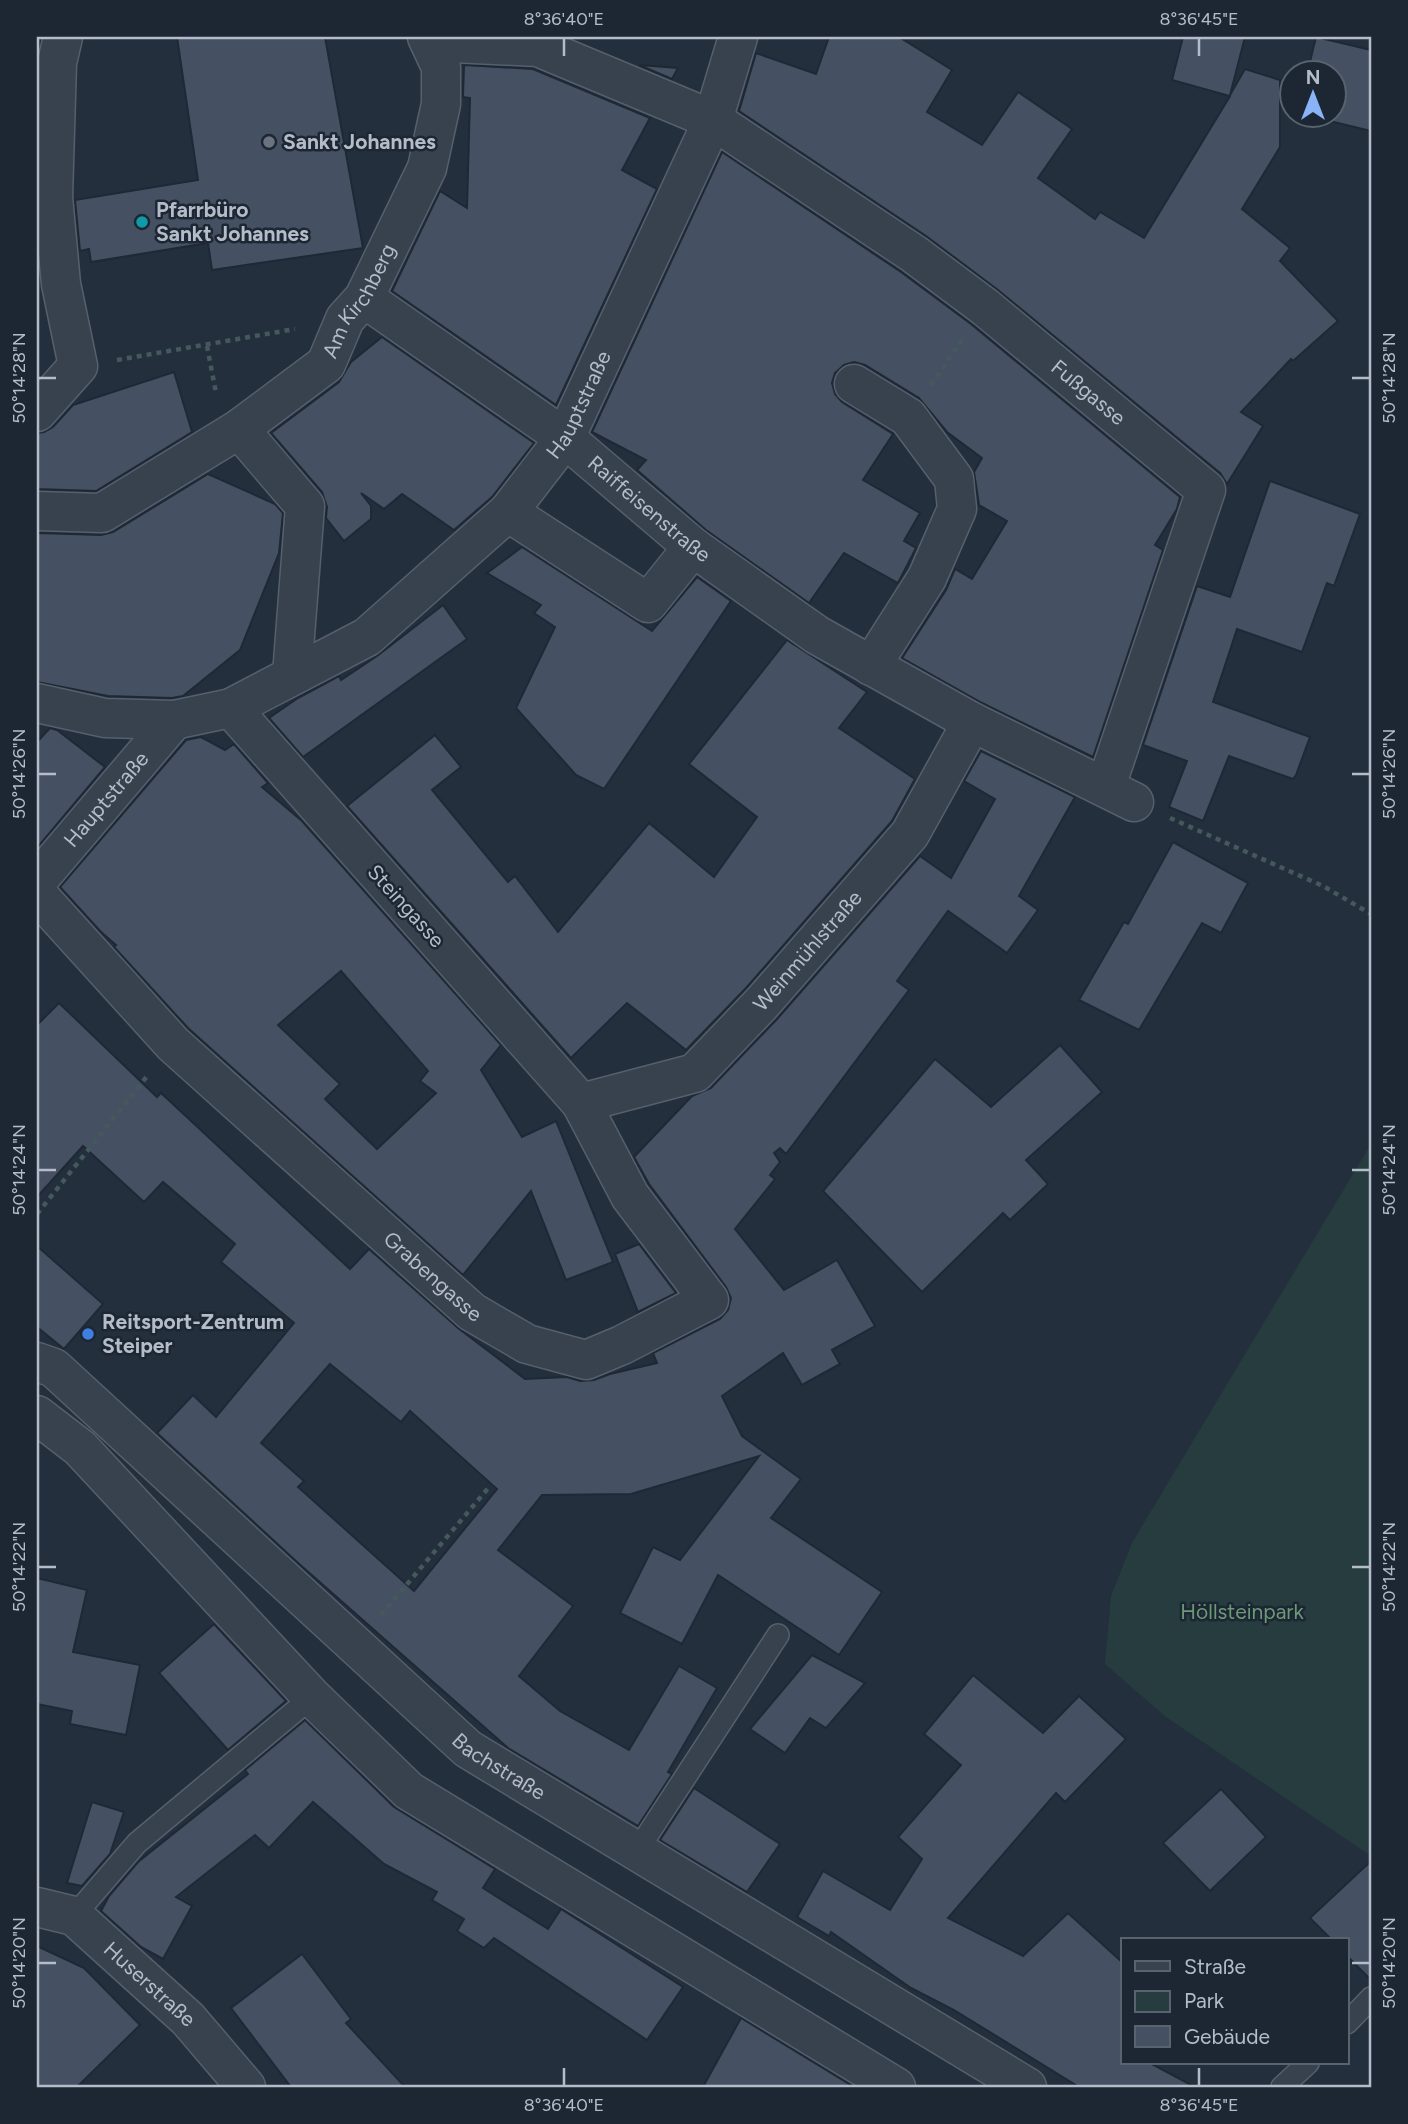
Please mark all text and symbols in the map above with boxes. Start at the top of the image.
text: 8°36'40"E [524,8,604,30]
text: 8°36'45"E [1159,8,1239,30]
north arrow [1278,60,1348,130]
text: N [1306,66,1320,89]
place label: Sankt Johannes [283,129,436,154]
marker: Sankt Johannes [261,134,277,150]
place label: Pfarrbüro Sankt Johannes [156,197,309,246]
marker: Pfarrbüro Sankt Johannes [134,214,150,230]
street label: Am Kirchberg [317,240,400,362]
text: 50°14'28"N [8,332,30,424]
text: 50°14'28"N [1378,332,1400,424]
street label: Hauptstraße [541,347,616,463]
street label: Fußgasse [1046,354,1131,430]
street label: Raiffeisenstraße [583,450,715,567]
text: 50°14'26"N [8,729,30,819]
text: 50°14'26"N [1378,729,1400,819]
street label: Hauptstraße [58,746,154,852]
street label: Steingasse [363,859,450,952]
street label: Weinmühlstraße [748,885,867,1016]
text: 50°14'24"N [8,1124,30,1216]
text: 50°14'24"N [1378,1124,1400,1216]
street label: Grabengasse [379,1226,486,1327]
place label: Reitsport-Zentrum Steiper [102,1309,284,1358]
marker: Reitsport-Zentrum Steiper [80,1326,96,1342]
text: 50°14'22"N [8,1522,30,1612]
text: 50°14'22"N [1378,1522,1400,1612]
park label: Höllsteinpark [1180,1599,1304,1624]
street label: Bachstraße [447,1728,550,1805]
text: 50°14'20"N [8,1917,30,2009]
text: 50°14'20"N [1378,1917,1400,2009]
street label: Huserstraße [99,1936,201,2032]
legend [1121,1938,1348,2064]
text: Straße [1184,1954,1246,1979]
text: Park [1184,1988,1225,2013]
text: Gebäude [1184,2024,1270,2049]
text: 8°36'40"E [524,2094,604,2116]
text: 8°36'45"E [1159,2094,1239,2116]

